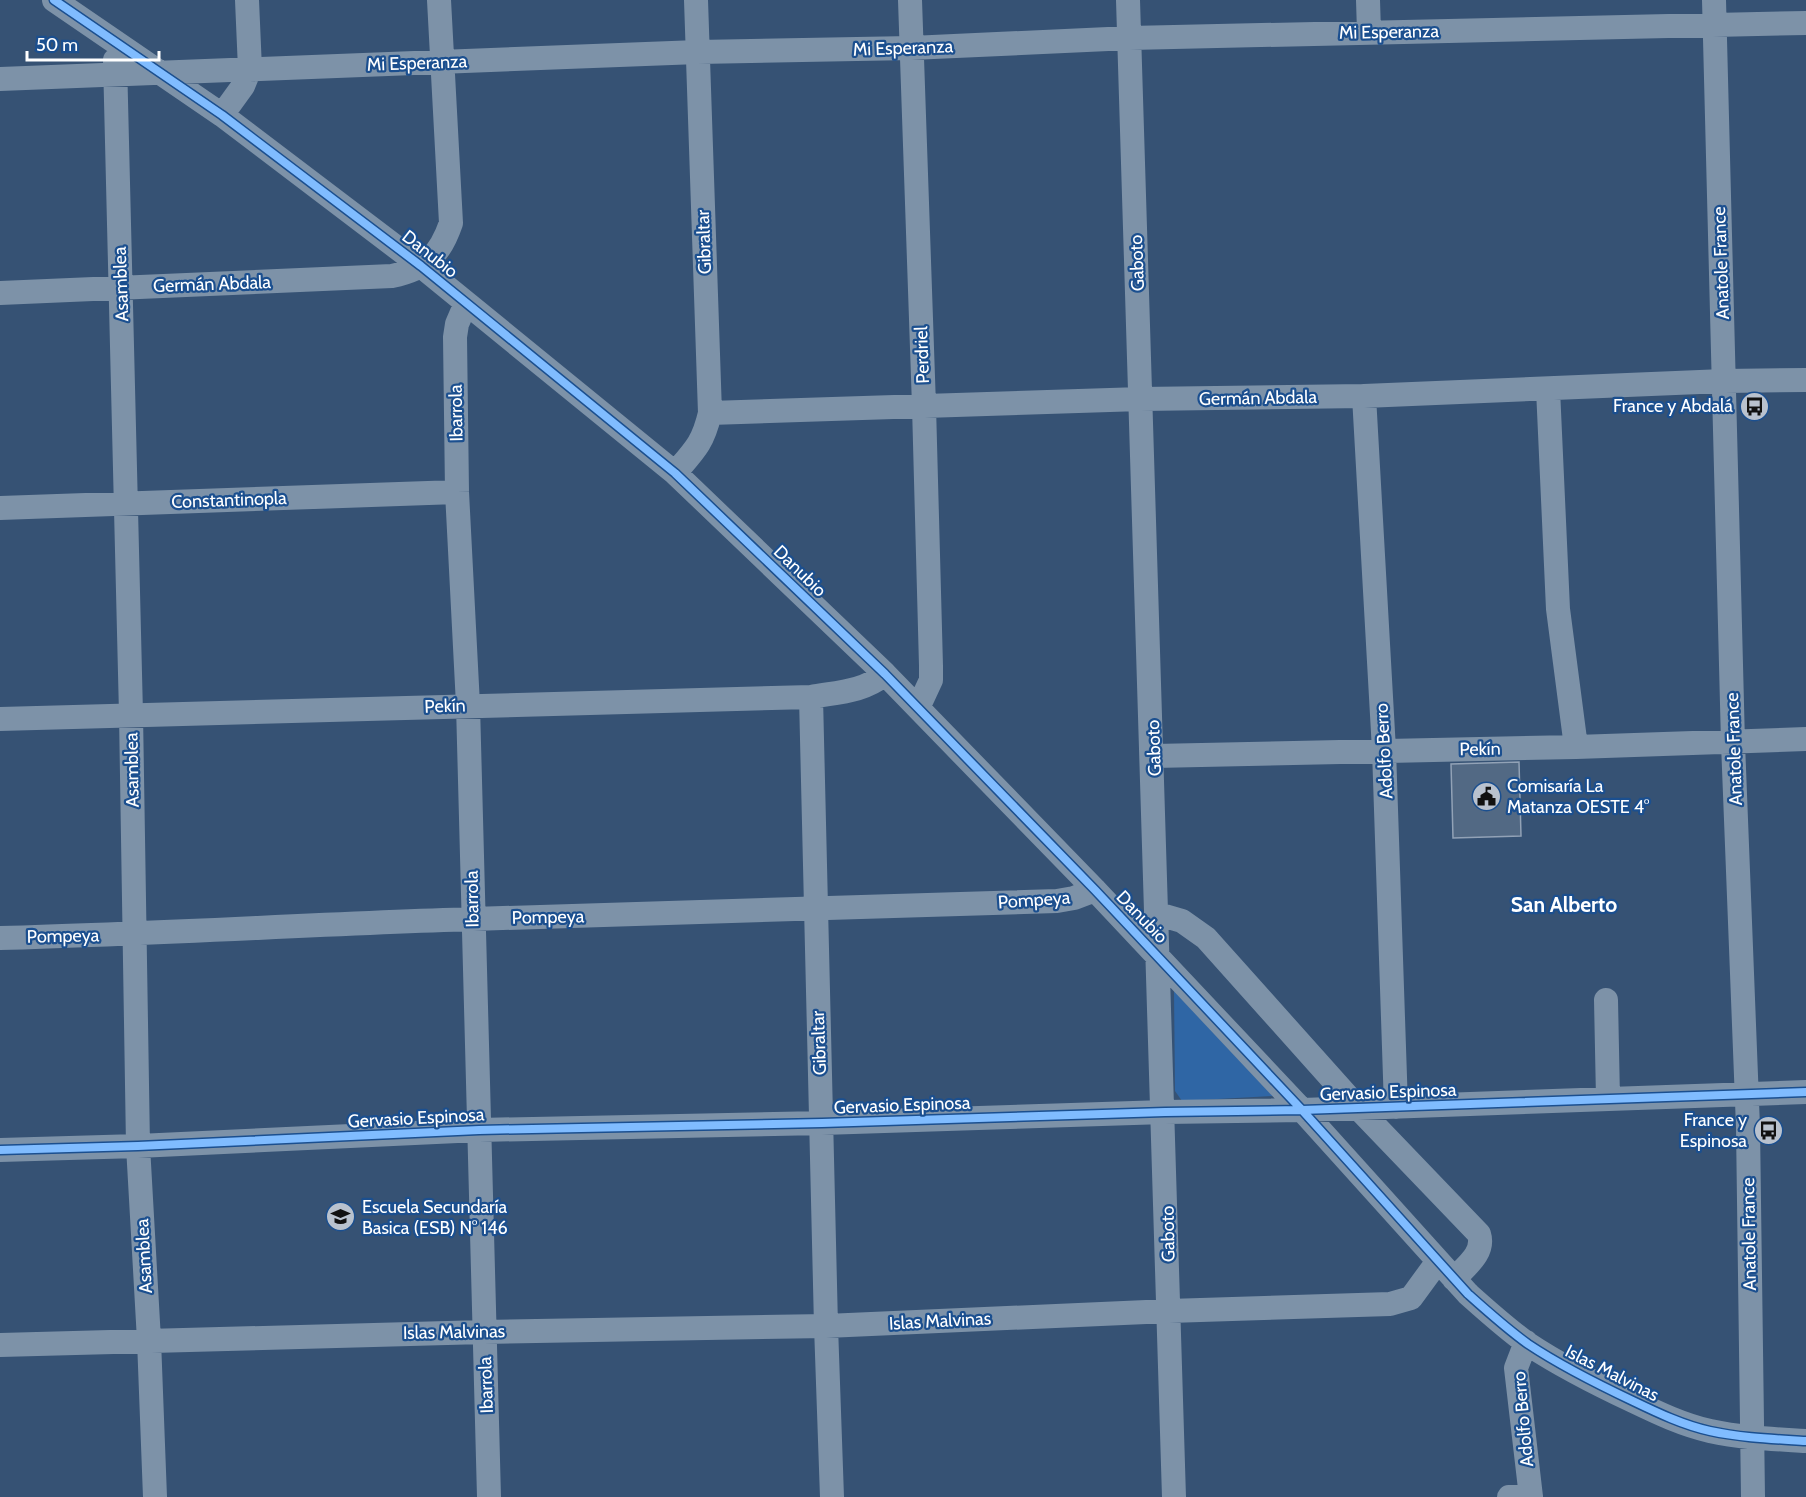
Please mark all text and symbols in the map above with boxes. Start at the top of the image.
street label: Mi Esperanza [1339,20,1440,44]
scale bar [27,24,159,62]
text: 50 m [36,34,78,56]
street label: Mi Esperanza [853,35,954,61]
street label: Mi Esperanza [367,50,468,76]
street label: Anatole France [1708,206,1734,320]
street label: Gibraltar [692,209,716,275]
street label: Danubio [398,225,462,283]
street label: Gaboto [1125,234,1149,292]
street label: Asamblea [109,246,133,322]
street label: Germán Abdala [153,271,272,297]
street label: Perdriel [910,325,934,384]
street label: Ibarrola [444,384,467,442]
street label: Germán Abdala [1199,386,1318,410]
bus stop icon: France y Abdalá [1738,390,1770,422]
place label: France y Abdalá [1613,395,1733,417]
street label: Constantinopla [171,487,288,513]
street label: Danubio [769,541,831,601]
street label: Anatole France [1721,692,1747,806]
street label: Pekín [424,694,466,718]
street label: Adolfo Berro [1371,703,1397,799]
street label: Gaboto [1142,719,1166,777]
street label: Asamblea [120,732,144,808]
street label: Pekín [1459,738,1501,760]
place label: Comisaría La Matanza OESTE 4° [1507,775,1650,818]
public building icon: Comisaría La Matanza OESTE 4° [1470,780,1502,812]
street label: Ibarrola [460,870,483,928]
street label: Pompeya [997,886,1071,914]
street label: Danubio [1112,886,1172,948]
district label: San Alberto [1511,892,1617,917]
street label: Pompeya [512,905,585,929]
street label: Pompeya [27,924,100,948]
street label: Gibraltar [807,1010,831,1076]
street label: Gervasio Espinosa [1319,1079,1457,1105]
street label: Gervasio Espinosa [833,1092,971,1118]
street label: Gervasio Espinosa [347,1103,485,1133]
place label: France y Espinosa [1680,1109,1747,1152]
bus stop icon: France y Espinosa [1752,1114,1784,1146]
street label: Anatole France [1737,1177,1761,1291]
place label: Escuela Secundaría Basica (ESB) N° 146 [362,1196,508,1239]
school or university icon: Escuela Secundaría Basica (ESB) N° 146 [325,1201,357,1233]
street label: Gaboto [1157,1206,1179,1262]
street label: Asamblea [131,1218,157,1294]
street label: Islas Malvinas [888,1307,992,1335]
street label: Islas Malvinas [403,1320,505,1344]
street label: Islas Malvinas [1561,1340,1663,1406]
street label: Ibarrola [474,1356,498,1414]
street label: Adolfo Berro [1508,1370,1538,1468]

